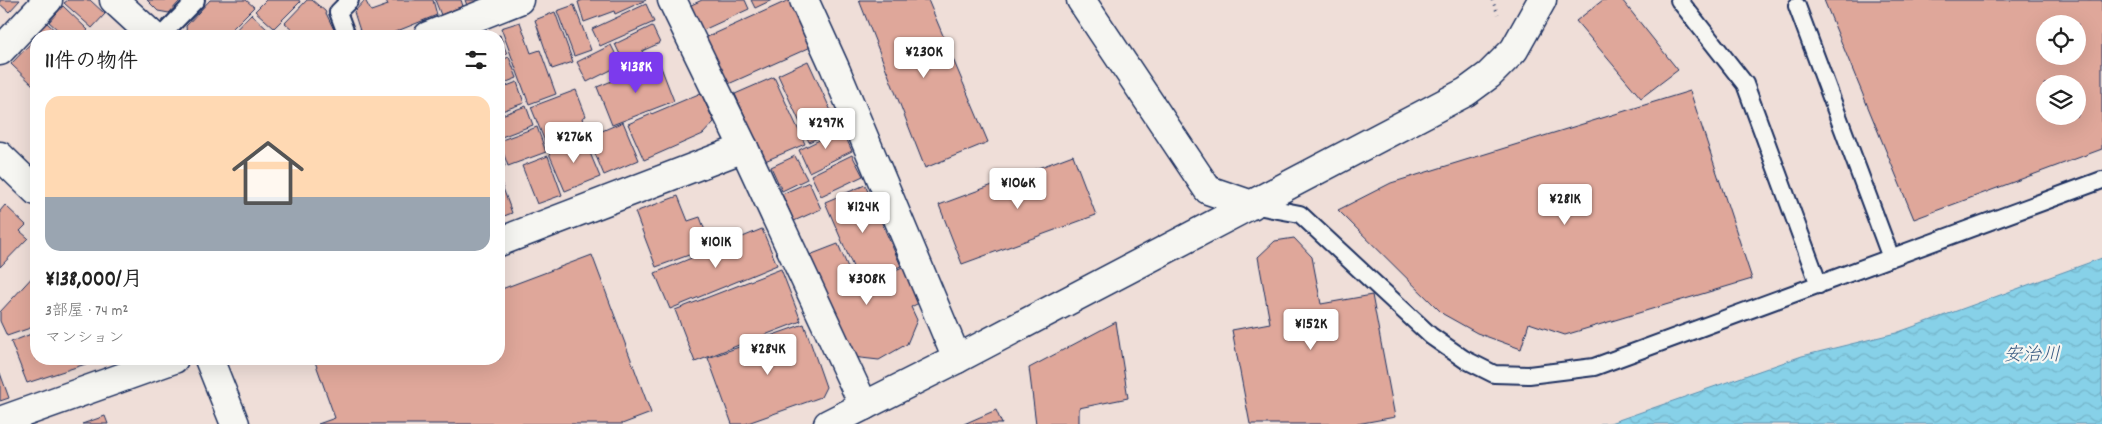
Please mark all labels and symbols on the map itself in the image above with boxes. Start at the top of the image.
pin: ¥230K [889,36,959,79]
pin: ¥138K [601,52,671,94]
pin: ¥297K [791,108,861,150]
pin: ¥276K [539,121,609,164]
pin: ¥106K [983,168,1053,210]
pin: ¥281K [1530,184,1600,226]
pin: ¥124K [828,192,898,234]
pin: ¥101K [681,226,751,269]
pin: ¥308K [832,264,902,306]
pin: ¥152K [1276,308,1346,351]
pin: ¥284K [733,334,803,376]
water label: 安治川 [2003,343,2061,370]

